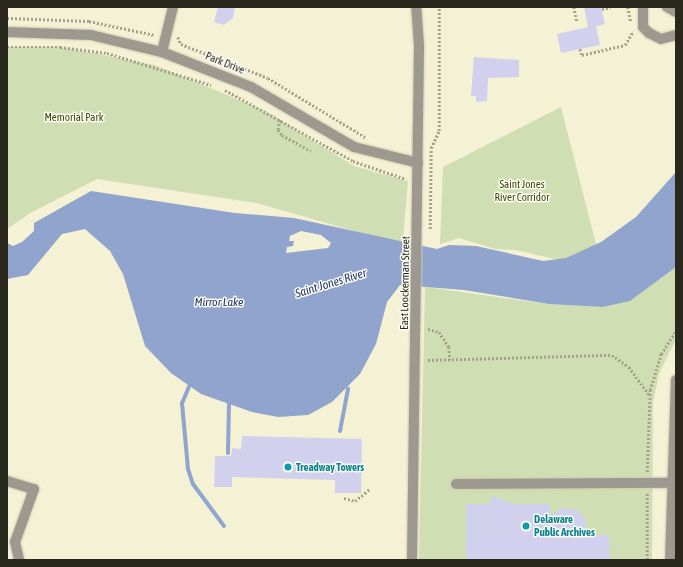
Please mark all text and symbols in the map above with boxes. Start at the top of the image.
street label: Park Drive [203,49,247,77]
park label: Memorial Park [44,110,104,124]
park label: Saint Jones River Corridor [495,178,549,204]
street label: East Loockerman Street [398,236,412,330]
water label: Saint Jones River [294,266,368,302]
water label: Mirror Lake [194,296,244,310]
place label: Treadway Towers [296,460,364,474]
marker: Treadway Towers [283,462,293,472]
place label: Delaware Public Archives [534,513,595,539]
marker: Delaware Public Archives [521,521,531,531]

